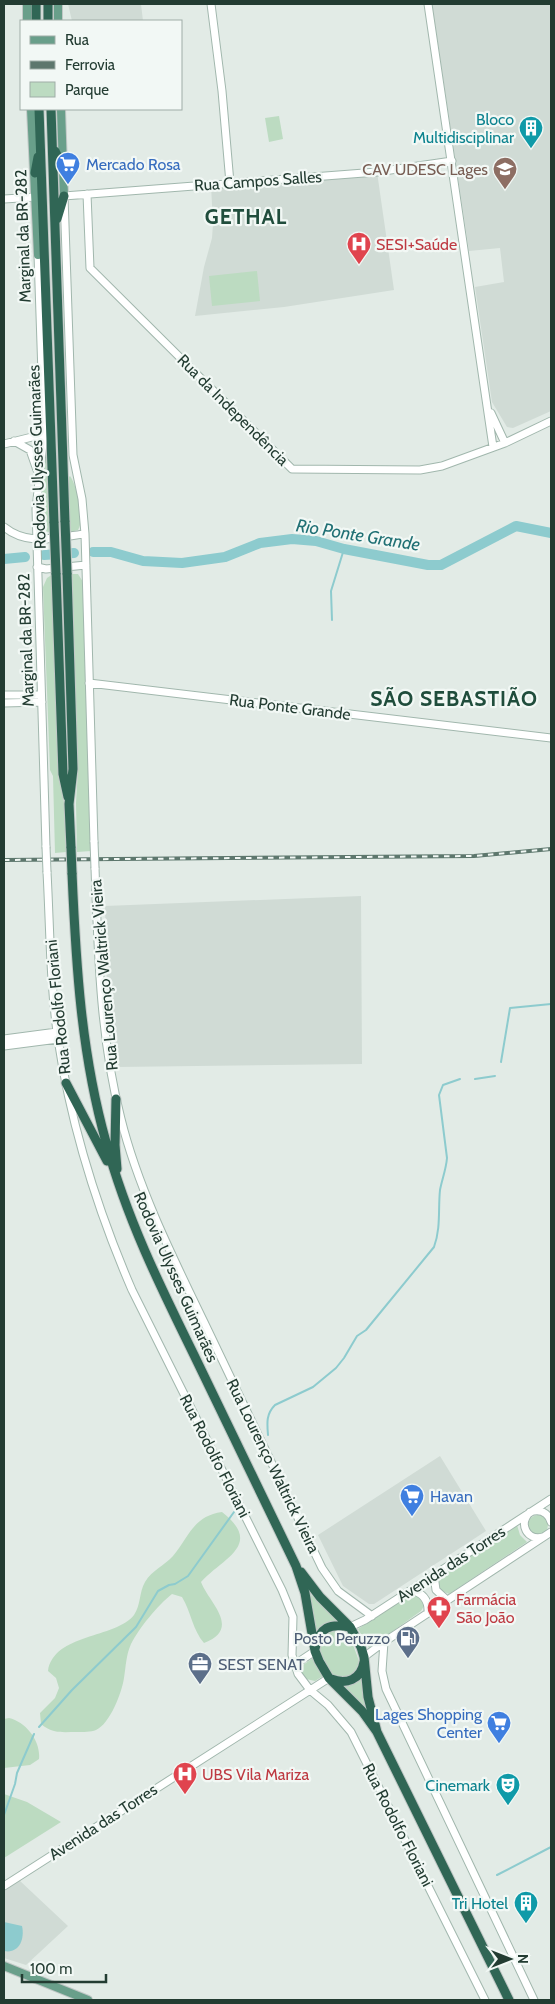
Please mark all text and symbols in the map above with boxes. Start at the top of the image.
legend [20,20,182,110]
text: Rua [65,31,90,49]
text: Ferrovia [65,56,116,74]
text: Parque [65,81,109,99]
place label: Bloco Multidisciplinar [413,110,515,147]
building icon: Bloco Multidisciplinar [518,115,544,149]
supermarket icon: Mercado Rosa [55,151,81,185]
place label: Mercado Rosa [86,155,181,174]
school or university icon: CAV UDESC Lages [492,156,518,190]
place label: CAV UDESC Lages [362,160,488,179]
street label: Rua Campos Salles [194,167,323,195]
street label: Marginal da BR-282 [11,169,35,303]
district label: GETHAL [205,204,287,229]
hospital icon: SESI+Saúde [346,231,372,265]
place label: SESI+Saúde [376,235,457,254]
street label: Rua da Independência [173,350,293,470]
street label: Rodovia Ulysses Guimarães [24,364,50,550]
water label: Rio Ponte Grande [294,514,422,556]
street label: Marginal da BR-282 [14,573,38,707]
district label: SÃO SEBASTIÃO [370,686,538,711]
street label: Rua Ponte Grande [228,690,352,724]
street label: Rua Lourenço Waltrick Vieira [86,878,122,1071]
street label: Rua Rodolfo Floriani [41,939,75,1075]
street label: Rodovia Ulysses Guimarães [130,1189,222,1365]
street label: Rua Lourenço Waltrick Vieira [222,1376,324,1557]
street label: Rua Rodolfo Floriani [176,1391,254,1521]
supermarket icon: Havan [399,1483,425,1517]
place label: Havan [430,1487,473,1506]
street label: Avenida das Torres [393,1522,509,1606]
place label: Farmácia São João [456,1590,517,1627]
pharmacy icon: Farmácia São João [426,1595,452,1629]
fuel station icon: Posto Peruzzo [395,1625,421,1659]
place label: Posto Peruzzo [294,1629,390,1648]
office icon: SEST SENAT [187,1651,213,1685]
place label: SEST SENAT [218,1655,305,1674]
place label: Lages Shopping Center [375,1705,483,1742]
supermarket icon: Lages Shopping Center [486,1710,512,1744]
street label: Rua Rodolfo Floriani [359,1760,437,1890]
hospital icon: UBS Vila Mariza [172,1761,198,1795]
place label: UBS Vila Mariza [202,1765,309,1784]
theatre icon: Cinemark [495,1772,521,1806]
place label: Cinemark [425,1776,491,1795]
street label: Avenida das Torres [45,1780,161,1864]
building icon: Tri Hotel [513,1890,539,1924]
place label: Tri Hotel [452,1894,508,1913]
north arrow [485,1934,535,1984]
scale bar [22,1952,106,1984]
text: N [514,1954,532,1964]
text: 100 m [30,1960,72,1978]

